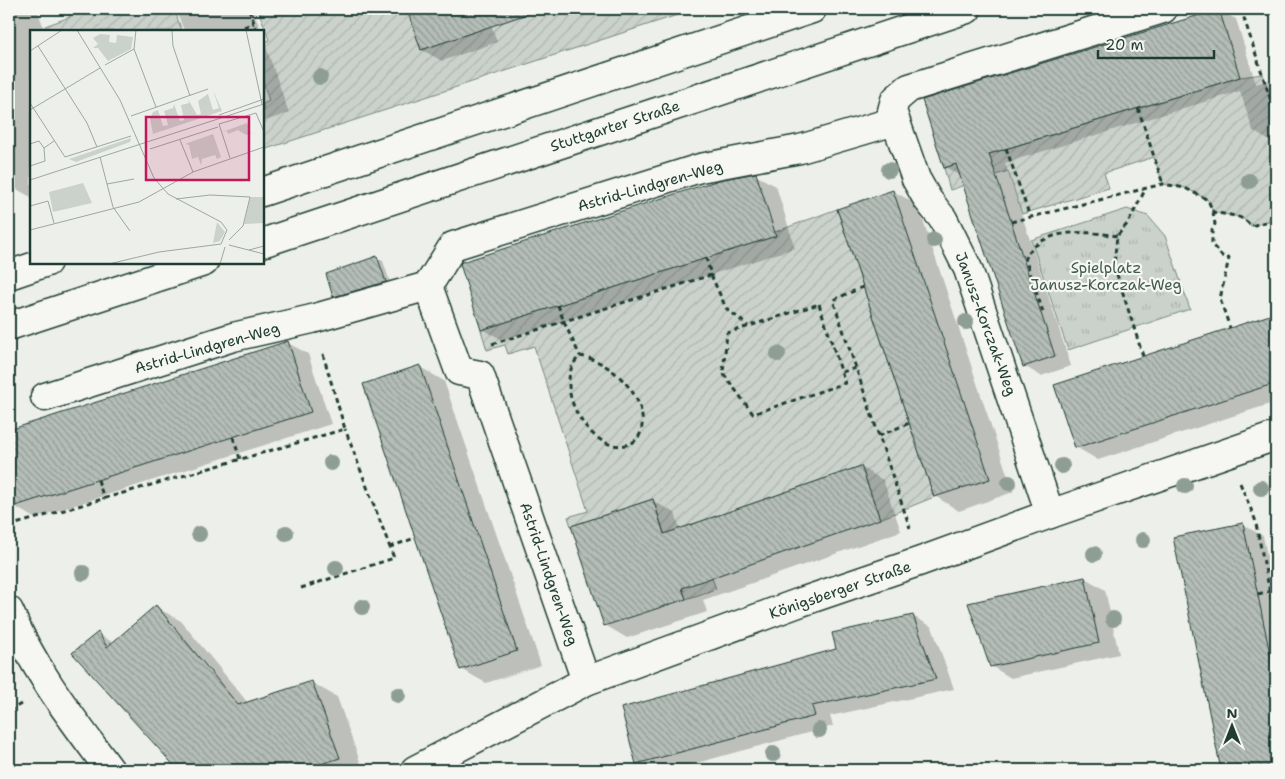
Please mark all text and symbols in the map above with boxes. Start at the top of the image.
scale bar [1098,28,1214,60]
inset map [30,30,264,264]
text: 20 m [1105,35,1144,55]
street label: Stuttgarter Straße [548,96,682,156]
street label: Astrid-Lindgren-Weg [575,156,725,216]
street label: Janusz-Korczak-Weg [951,249,1021,399]
park label: Spielplatz Janusz-Korczak-Weg [1030,258,1182,295]
street label: Astrid-Lindgren-Weg [132,318,282,378]
street label: Astrid-Lindgren-Weg [515,500,583,648]
street label: Königsberger Straße [766,556,914,624]
north arrow [1208,702,1258,752]
text: N [1226,704,1238,722]

